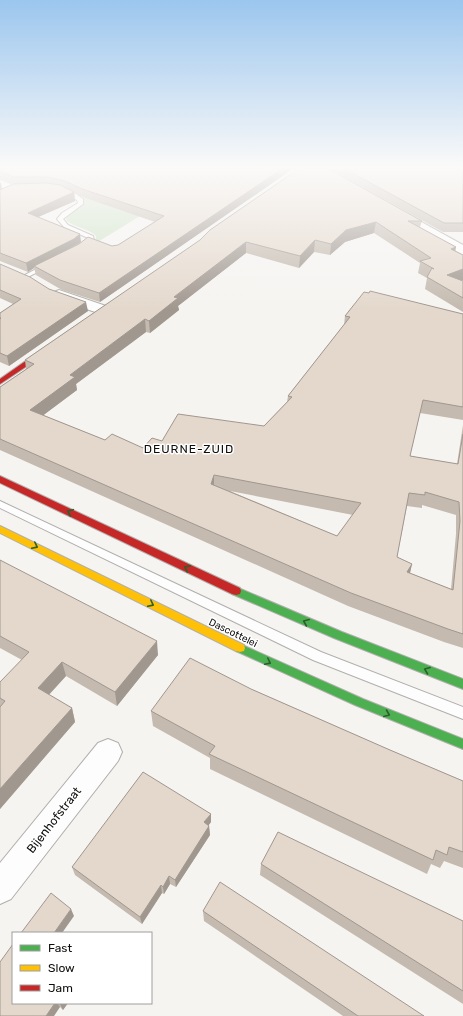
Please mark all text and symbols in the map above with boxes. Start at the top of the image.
district label: DEURNE-ZUID [144,442,234,456]
one-way arrow [67,509,74,517]
one-way arrow [31,541,38,549]
one-way arrow [184,565,192,573]
one-way arrow [147,600,154,607]
street label: Dascottelei [207,616,259,650]
one-way arrow [302,618,309,626]
one-way arrow [263,657,271,665]
one-way arrow [423,666,430,674]
one-way arrow [383,709,390,717]
street label: Bijenhofstraat [24,784,84,856]
legend [12,932,152,1004]
text: Fast [48,941,72,955]
text: Slow [48,961,75,975]
text: Jam [48,981,73,995]

